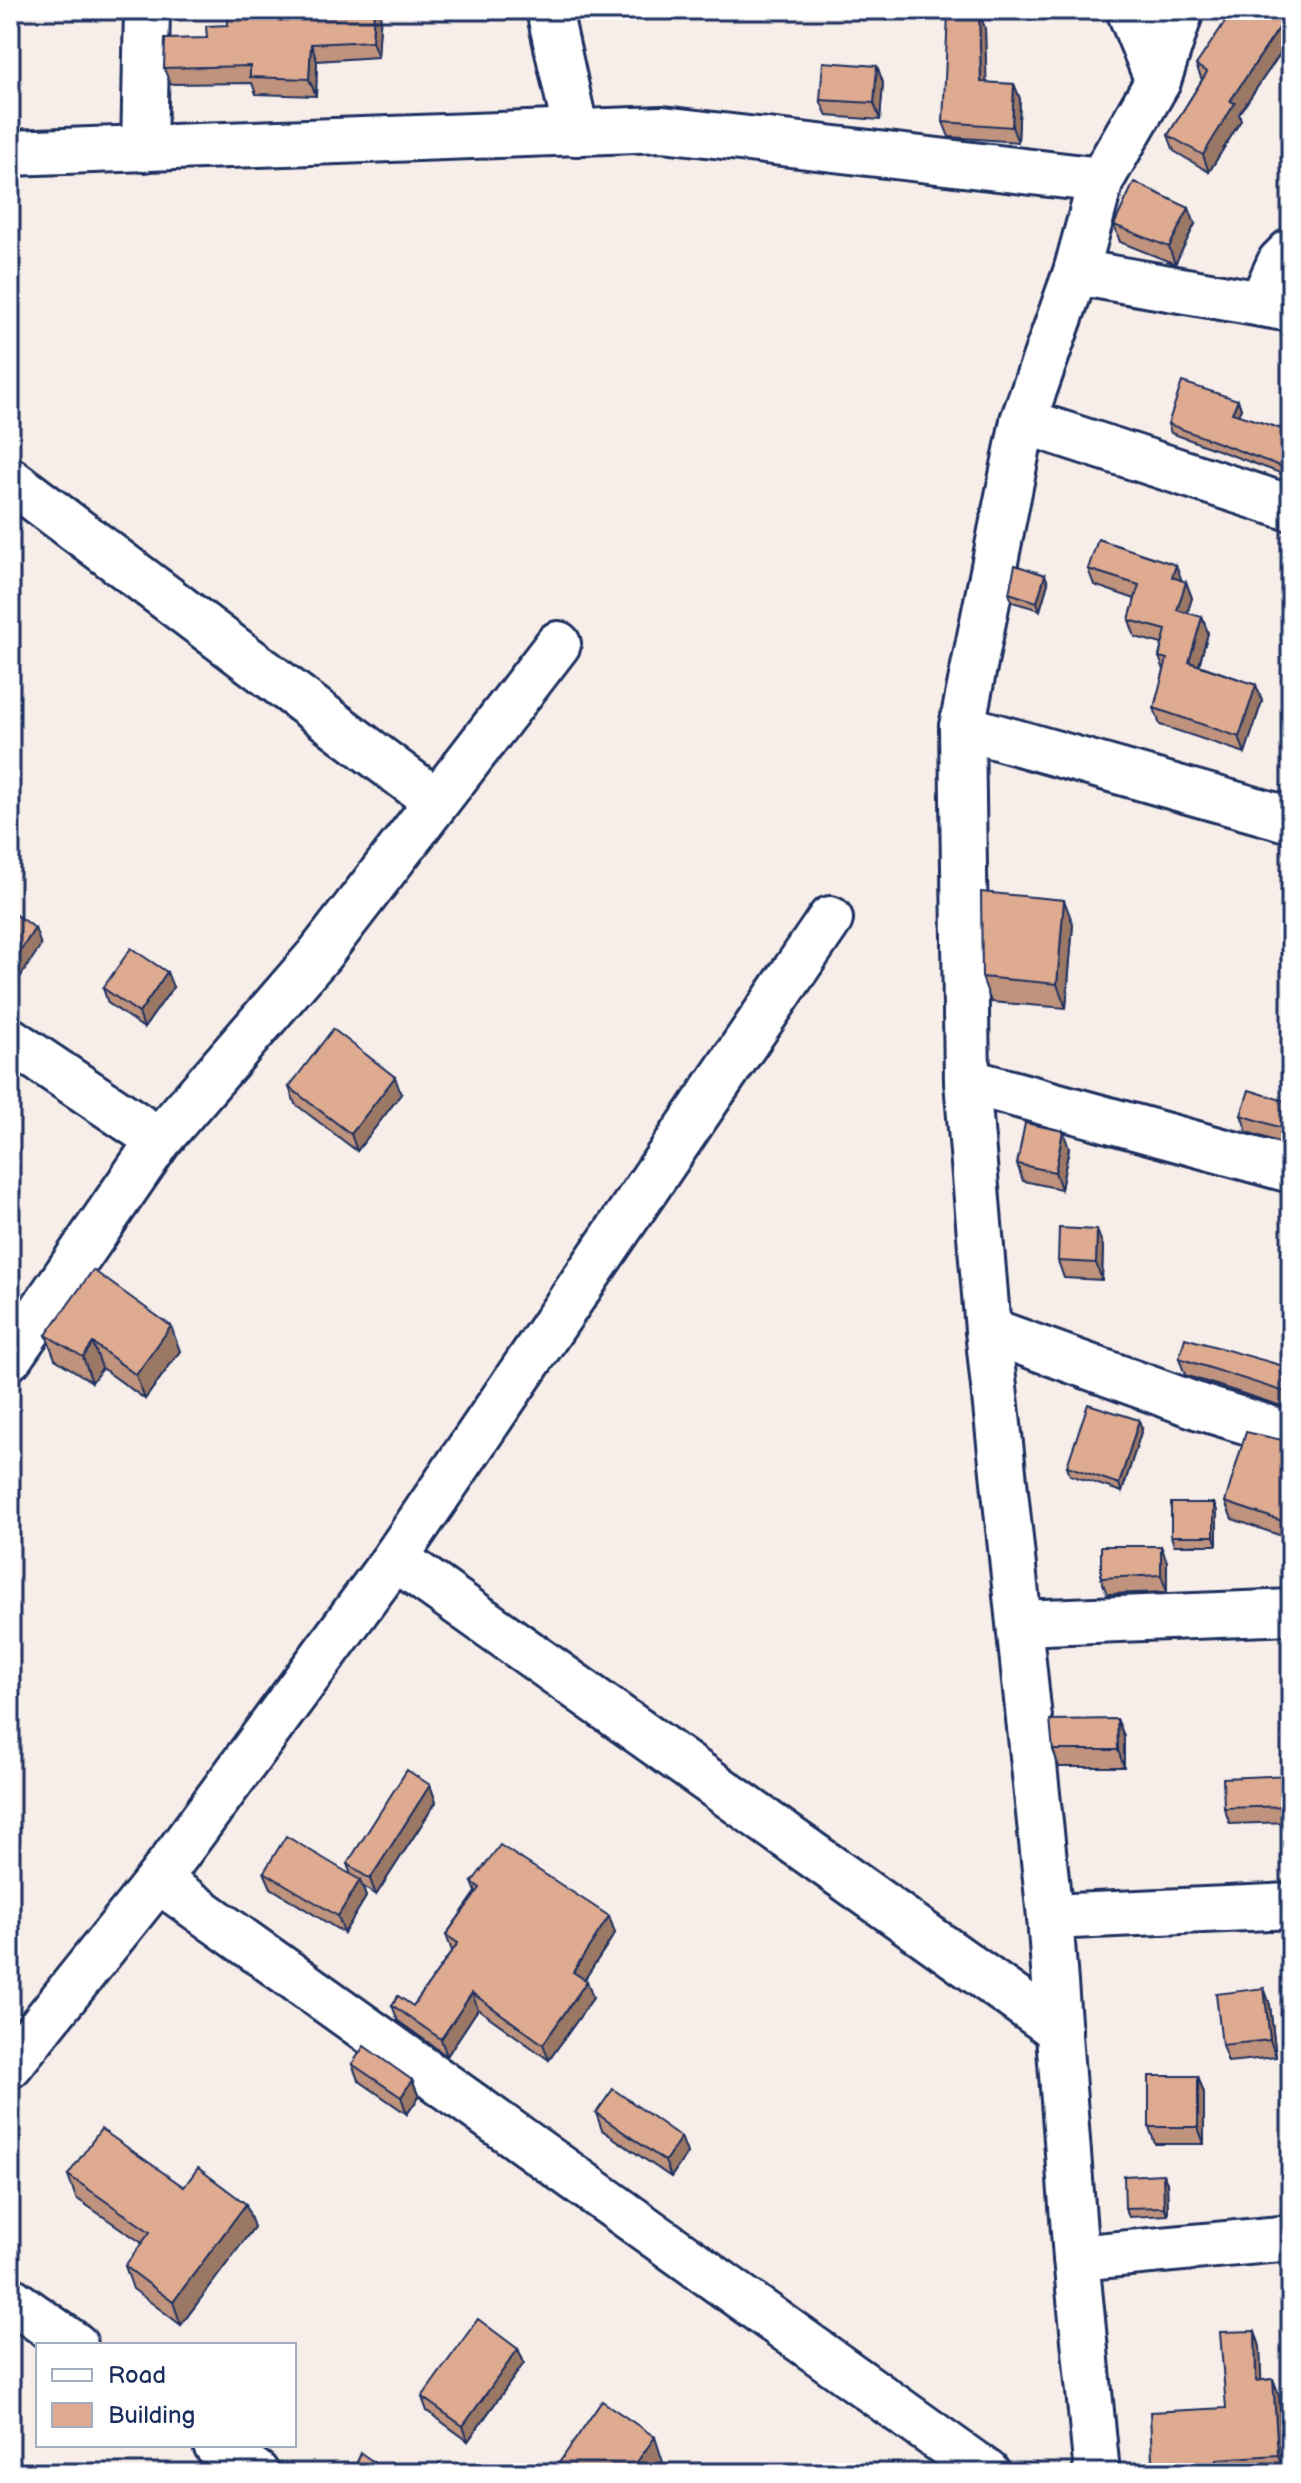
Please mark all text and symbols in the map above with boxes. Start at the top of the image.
legend [36,2343,296,2447]
text: Road [108,2361,166,2390]
text: Building [108,2401,195,2430]

